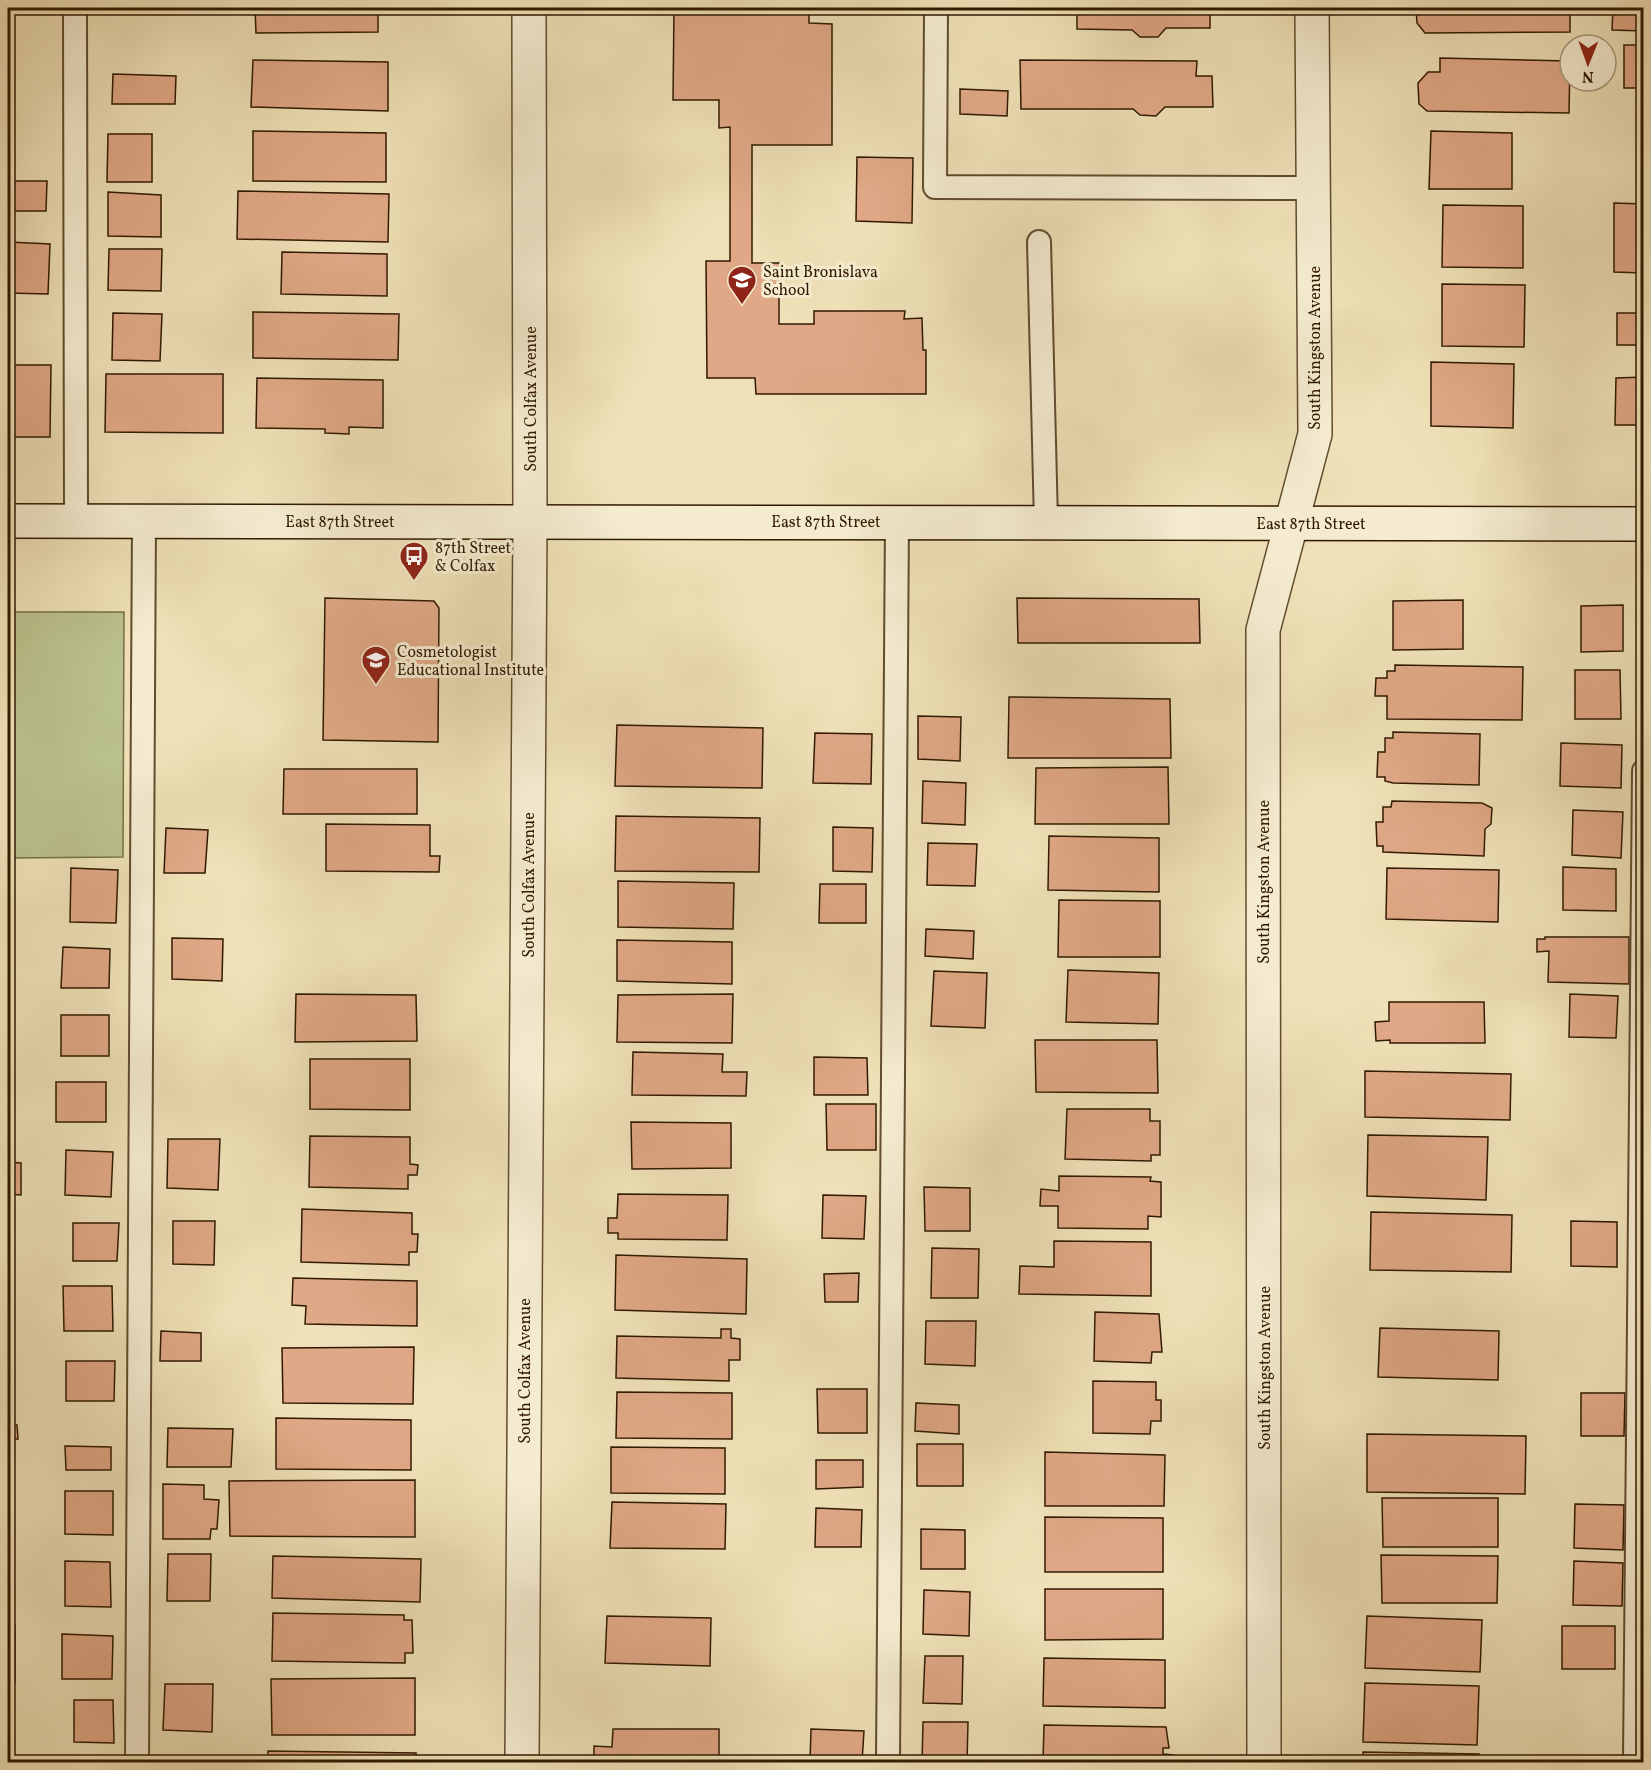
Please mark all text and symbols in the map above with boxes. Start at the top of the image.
north arrow [1558,33,1618,93]
text: N [1581,65,1594,87]
place label: Saint Bronislava School [763,262,878,302]
school or university icon: Saint Bronislava School [726,264,758,306]
street label: South Kingston Avenue [1305,266,1327,430]
street label: South Colfax Avenue [521,326,543,472]
street label: East 87th Street [285,512,395,534]
street label: East 87th Street [771,512,881,534]
street label: East 87th Street [1256,514,1366,536]
place label: 87th Street & Colfax [435,538,512,578]
bus stop icon: 87th Street & Colfax [398,540,430,582]
place label: Cosmetologist Educational Institute [397,642,544,682]
school or university icon: Cosmetologist Educational Institute [360,644,392,686]
street label: South Kingston Avenue [1254,800,1276,964]
street label: South Colfax Avenue [519,812,541,958]
street label: South Kingston Avenue [1255,1286,1277,1450]
street label: South Colfax Avenue [515,1298,537,1444]

